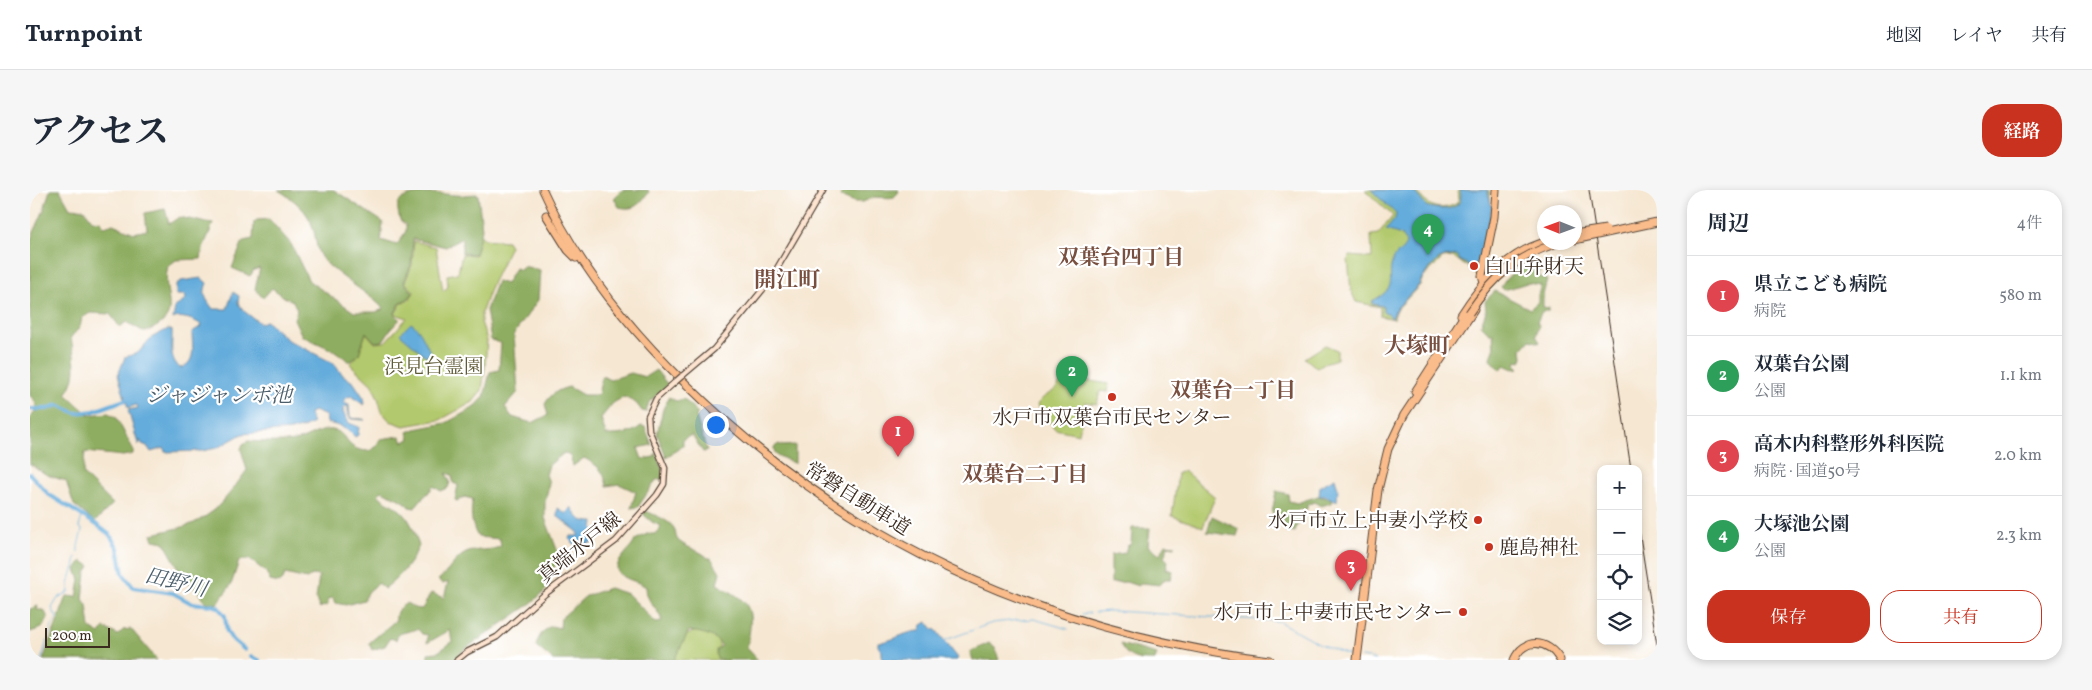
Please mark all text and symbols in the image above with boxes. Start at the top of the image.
text: Turnpoint [25,18,143,52]
text: 地図 [1886,24,1922,49]
text: レイヤ [1950,24,2003,49]
text: 共有 [2031,24,2067,49]
button: 経路 [1982,104,2062,157]
text: アクセス [30,110,169,158]
north arrow [1537,205,1582,250]
text: 周辺 [1707,210,1749,239]
text: 4件 [2016,213,2042,235]
pin: 4 [1412,214,1444,255]
district label: 双葉台四丁目 [1058,244,1184,273]
place label: 白山弁財天 [1484,254,1584,282]
marker: 白山弁財天 [1468,260,1480,272]
district label: 開江町 [754,266,820,297]
text: 県立こども病院 [1754,272,1887,298]
text: 1 [1720,285,1726,307]
text: 580 m [1999,285,2042,307]
text: 病院 [1754,301,1786,323]
district label: 大塚町 [1384,332,1450,363]
text: 双葉台公園 [1754,352,1849,378]
park label: 浜見台霊園 [384,354,484,382]
pin: 2 [1056,356,1088,397]
text: 2 [1719,365,1727,387]
text: 1.1 km [2000,365,2042,387]
district label: 双葉台一丁目 [1170,377,1296,406]
text: 公園 [1754,381,1786,403]
water label: ジャジャンボ池 [146,382,294,411]
marker: 水戸市双葉台市民センター [1106,391,1118,403]
place label: 水戸市双葉台市民センター [992,405,1232,433]
your location [703,412,729,438]
pin: 1 [882,416,914,457]
text: 高木内科整形外科医院 [1754,432,1944,458]
text: 3 [1719,445,1727,467]
text: 2.0 km [1994,445,2042,467]
street label: 常磐自動車道 [799,456,915,543]
district label: 双葉台二丁目 [962,461,1088,490]
text: 病院 · 国道50号 [1754,461,1861,483]
map controls [1597,465,1642,645]
button: + [1597,465,1642,510]
street label: 真端水戸線 [533,506,628,591]
place label: 水戸市立上中妻小学校 [1268,508,1468,536]
button: − [1597,510,1642,555]
text: 大塚池公園 [1754,512,1849,538]
marker: 水戸市立上中妻小学校 [1472,514,1484,526]
text: 4 [1718,525,1728,547]
text: 2.3 km [1996,525,2042,547]
place label: 鹿島神社 [1499,535,1579,563]
marker: 鹿島神社 [1483,541,1495,553]
text: 公園 [1754,541,1786,563]
pin: 3 [1335,550,1367,591]
button: locate [1597,555,1642,600]
water label: 田野川 [142,562,212,606]
button: 保存 [1707,590,1870,643]
button: 共有 [1880,590,2042,643]
place label: 水戸市上中妻市民センター [1214,600,1453,628]
button: layers [1597,600,1642,645]
marker: 水戸市上中妻市民センター [1457,606,1469,618]
scale bar [45,625,110,648]
text: 200 m [52,627,92,646]

